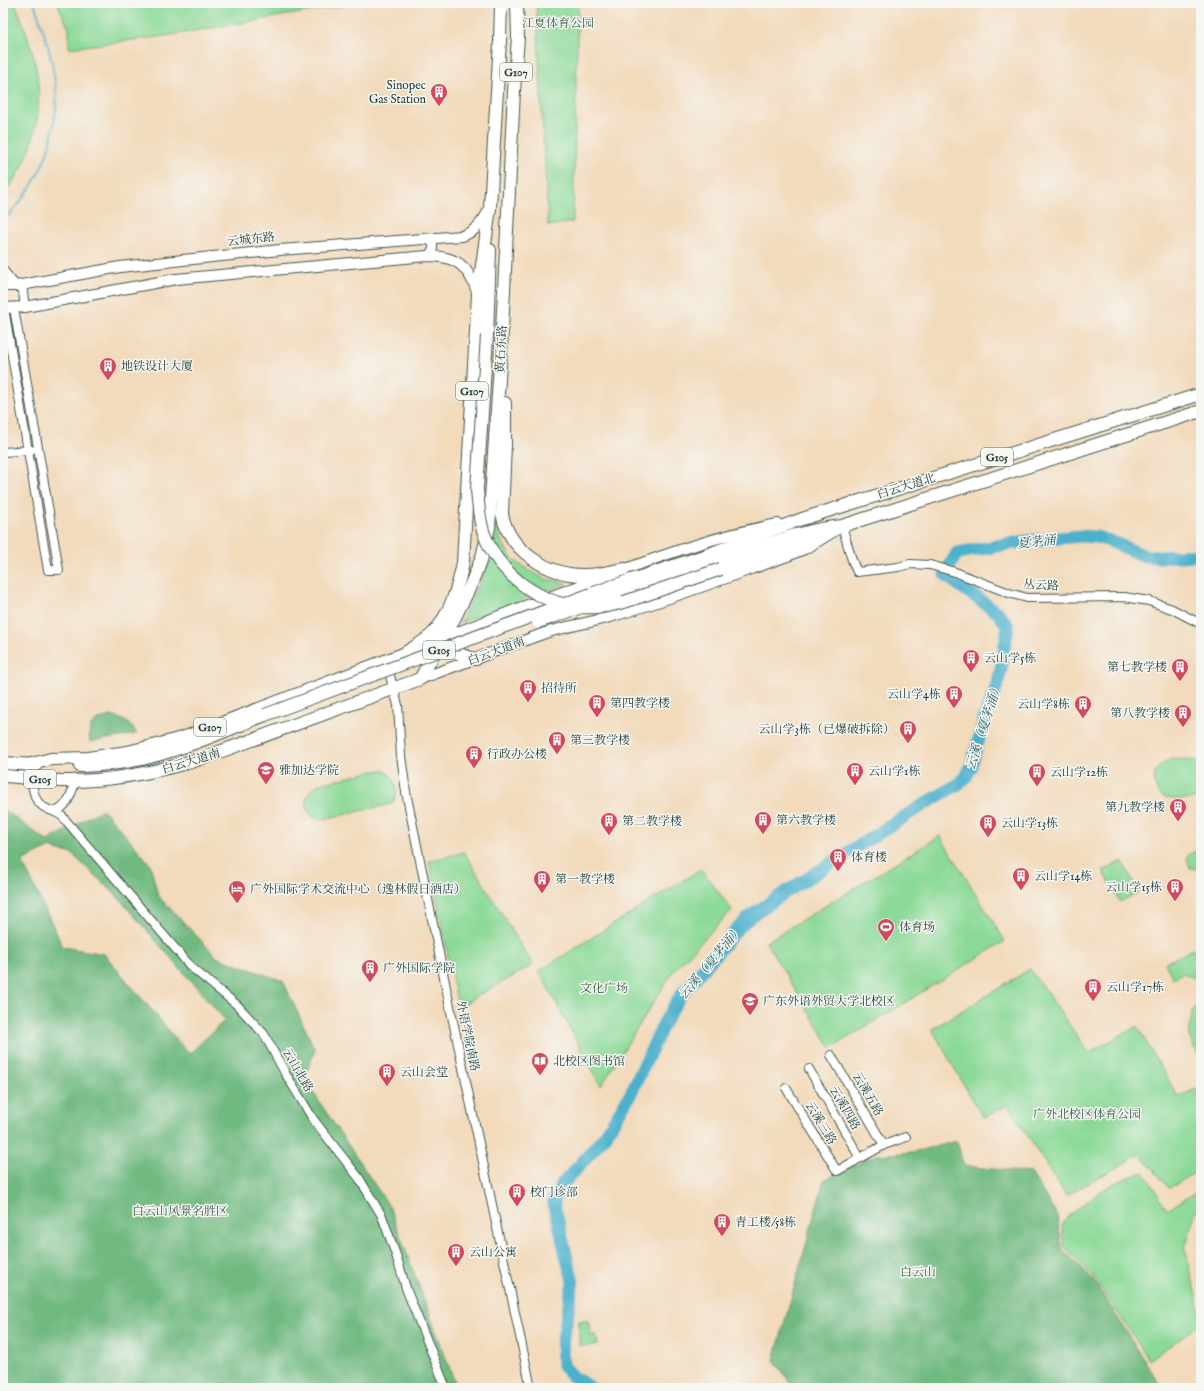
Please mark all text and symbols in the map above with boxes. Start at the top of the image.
park label: 江夏体育公园 [522,16,594,31]
road number: G107 [500,63,532,81]
place label: Sinopec Gas Station [369,78,427,107]
building icon: Sinopec Gas Station [429,82,449,107]
street label: 云城东路 [226,230,276,249]
street label: 黄石东路 [493,325,510,373]
building icon: 地铁设计大厦 [98,356,118,381]
place label: 地铁设计大厦 [121,359,193,374]
road number: G107 [456,382,488,400]
road number: G105 [981,448,1013,466]
street label: 白云大道北 [875,471,937,502]
water label: 夏茅涌 [1016,532,1058,553]
street label: 丛云路 [1023,577,1059,594]
street label: 白云大道南 [465,634,527,669]
road number: G105 [423,641,455,659]
building icon: 云山学5栋 [961,648,981,673]
place label: 云山学5栋 [984,651,1036,666]
building icon: 第七教学楼 [1170,657,1190,682]
place label: 第七教学楼 [1107,660,1167,675]
building icon: 招待所 [518,678,538,703]
place label: 招待所 [541,681,577,696]
water label: 云溪（夏茅涌） [962,681,1007,772]
building icon: 云山学4栋 [944,684,964,709]
place label: 云山学4栋 [887,687,941,702]
building icon: 第四教学楼 [587,693,607,718]
building icon: 云山学8栋 [1073,694,1093,719]
place label: 第四教学楼 [610,696,670,711]
place label: 云山学8栋 [1017,697,1070,712]
building icon: 第八教学楼 [1173,703,1193,728]
place label: 第八教学楼 [1110,706,1170,721]
road number: G107 [194,718,226,736]
building icon: 云山学3栋（已爆破拆除） [898,719,918,744]
place label: 云山学3栋（已爆破拆除） [759,722,895,737]
building icon: 第三教学楼 [547,730,567,755]
place label: 第三教学楼 [570,733,630,748]
building icon: 行政办公楼 [464,744,484,769]
street label: 白云大道南 [160,746,222,777]
place label: 行政办公楼 [487,747,547,762]
school or university icon: 雅加达学院 [256,760,276,785]
building icon: 云山学1栋 [845,761,865,786]
building icon: 云山学12栋 [1027,762,1047,787]
place label: 雅加达学院 [279,763,339,778]
place label: 云山学1栋 [868,764,920,779]
place label: 云山学12栋 [1050,765,1108,780]
road number: G105 [24,770,56,788]
building icon: 第九教学楼 [1168,797,1188,822]
place label: 第九教学楼 [1105,800,1165,815]
building icon: 第六教学楼 [753,810,773,835]
building icon: 第二教学楼 [599,811,619,836]
place label: 第六教学楼 [776,813,836,828]
building icon: 云山学13栋 [978,813,998,838]
place label: 第二教学楼 [622,814,682,829]
place label: 云山学13栋 [1001,816,1058,831]
building icon: 体育楼 [828,847,848,872]
place label: 体育楼 [851,850,887,865]
building icon: 云山学14栋 [1011,866,1031,891]
building icon: 第一教学楼 [532,869,552,894]
place label: 云山学14栋 [1034,869,1092,884]
place label: 第一教学楼 [555,872,615,887]
building icon: 云山学15栋 [1165,877,1185,902]
hotel icon: 广外国际学术交流中心（逸林假日酒店） [227,879,247,904]
place label: 云山学15栋 [1105,880,1162,895]
place label: 广外国际学术交流中心（逸林假日酒店） [250,882,466,897]
sports icon: 体育场 [876,917,896,942]
place label: 体育场 [899,920,935,935]
water label: 云溪（夏茅涌） [675,923,747,1003]
building icon: 广外国际学院 [360,958,380,983]
place label: 广外国际学院 [383,961,455,976]
building icon: 云山学17栋 [1083,977,1103,1002]
place label: 云山学17栋 [1106,980,1164,995]
park label: 文化广场 [580,981,628,996]
school or university icon: 广东外语外贸大学北校区 [740,991,760,1016]
place label: 广东外语外贸大学北校区 [763,994,895,1009]
street label: 外语学院南路 [453,999,482,1073]
street label: 云山北路 [279,1046,316,1095]
library icon: 北校区图书馆 [530,1051,550,1076]
place label: 北校区图书馆 [553,1054,625,1069]
building icon: 云山会堂 [377,1062,397,1087]
place label: 云山会堂 [400,1065,448,1080]
street label: 云溪五路 [849,1070,886,1119]
street label: 云溪四路 [826,1084,863,1133]
street label: 云溪三路 [802,1099,839,1148]
park label: 广外北校区体育公园 [1033,1107,1141,1122]
building icon: 校门诊部 [507,1182,527,1207]
place label: 校门诊部 [530,1185,578,1200]
park label: 白云山风景名胜区 [132,1204,228,1219]
building icon: 青工楼/58栋 [712,1212,732,1237]
place label: 青工楼/58栋 [735,1215,796,1230]
building icon: 云山公寓 [446,1242,466,1267]
place label: 云山公寓 [469,1245,517,1260]
park label: 白云山 [900,1265,936,1280]

